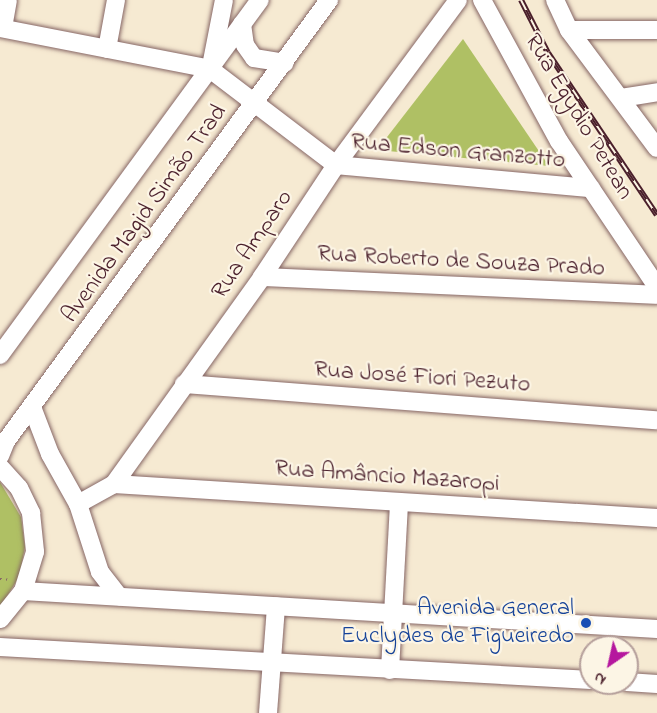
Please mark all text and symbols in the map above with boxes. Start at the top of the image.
street label: Rua Egydio Petean [517,29,639,205]
street label: Avenida Magid Simão Trad [56,99,234,329]
street label: Rua Edson Granzotto [350,128,566,176]
street label: Rua Amparo [206,185,300,305]
street label: Rua Roberto de Souza Prado [316,240,606,284]
street label: Rua José Fiori Pezuto [313,356,531,400]
street label: Rua Amâncio Mazaropi [274,455,500,499]
place label: Avenida General Euclydes de Figueiredo [341,595,574,651]
marker: Avenida General Euclydes de Figueiredo [579,616,593,630]
north arrow [579,635,639,695]
text: N [589,665,611,691]

